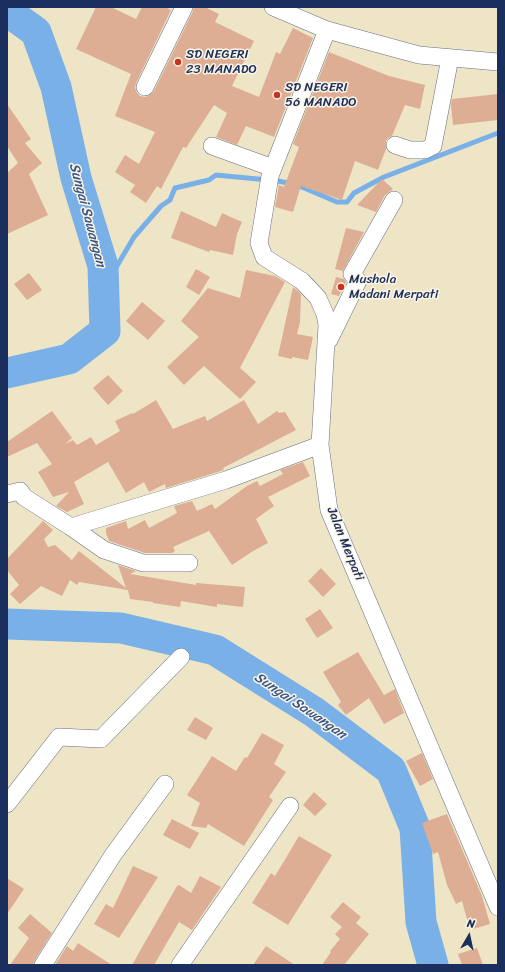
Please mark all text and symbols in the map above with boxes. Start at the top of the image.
place label: SD NEGERI 23 MANADO [186,47,257,78]
marker: SD NEGERI 23 MANADO [173,57,183,67]
place label: SD NEGERI 56 MANADO [285,80,357,111]
marker: SD NEGERI 56 MANADO [272,90,282,100]
water label: Sungai Sawangan [65,161,109,269]
place label: Mushola Madani Merpati [349,272,438,303]
marker: Mushola Madani Merpati [336,282,346,292]
street label: Jalan Merpati [323,505,367,583]
water label: Sungai Sawangan [251,669,349,743]
text: N [466,914,476,934]
north arrow [449,916,489,956]

